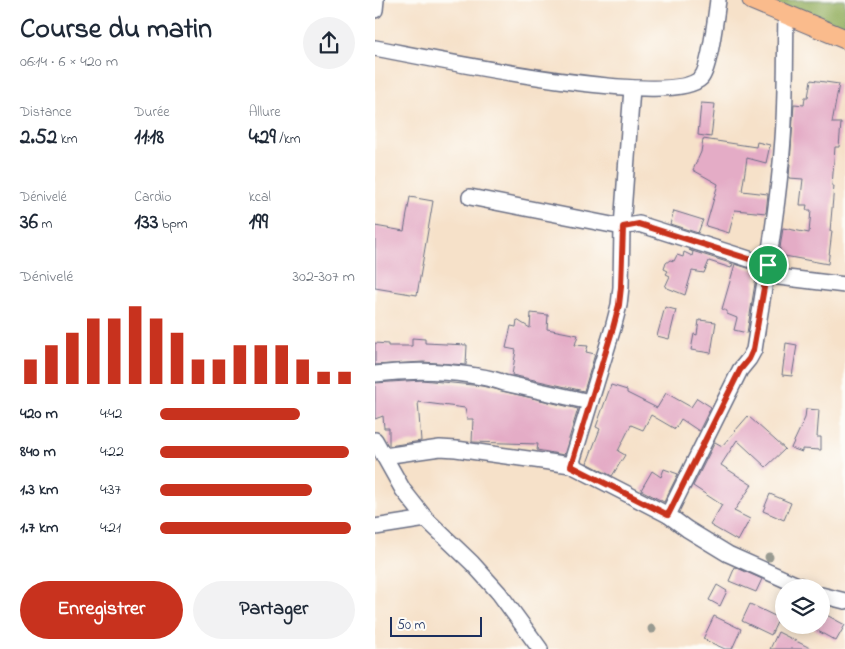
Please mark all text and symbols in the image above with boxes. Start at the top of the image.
text: Course du matin [20,10,212,51]
button: share [303,17,355,69]
text: 06:14 · 6 × 420 m [20,50,118,74]
text: Distance [20,102,72,123]
text: Durée [134,102,169,123]
text: Allure [249,102,281,123]
text: 2.52 [20,123,57,153]
text: 11:18 [134,123,164,153]
text: 4:29 [249,123,276,153]
text: km [57,129,78,150]
text: /km [276,129,301,150]
text: Dénivelé [20,187,67,208]
text: Cardio [134,187,172,208]
text: kcal [249,187,271,208]
text: 36 [20,208,38,238]
text: 133 [134,208,158,238]
text: 199 [249,208,268,238]
text: m [38,214,52,235]
text: bpm [158,214,188,235]
pin [747,244,789,286]
icon: arrive [754,251,782,279]
text: Dénivelé [20,265,73,289]
text: 302–307 m [292,265,355,289]
text: 420 m [20,402,58,426]
text: 4:42 [100,402,123,426]
text: 840 m [20,440,56,464]
text: 4:22 [100,440,124,464]
text: 1.3 km [20,478,58,502]
text: 4:37 [100,478,121,502]
text: 1.7 km [20,516,58,540]
text: 4:21 [100,516,121,540]
map controls [775,579,830,634]
button: layers [775,579,830,634]
button: Enregistrer [20,581,183,639]
button: Partager [193,581,355,639]
scale bar [390,614,483,637]
text: 50 m [397,615,425,636]

